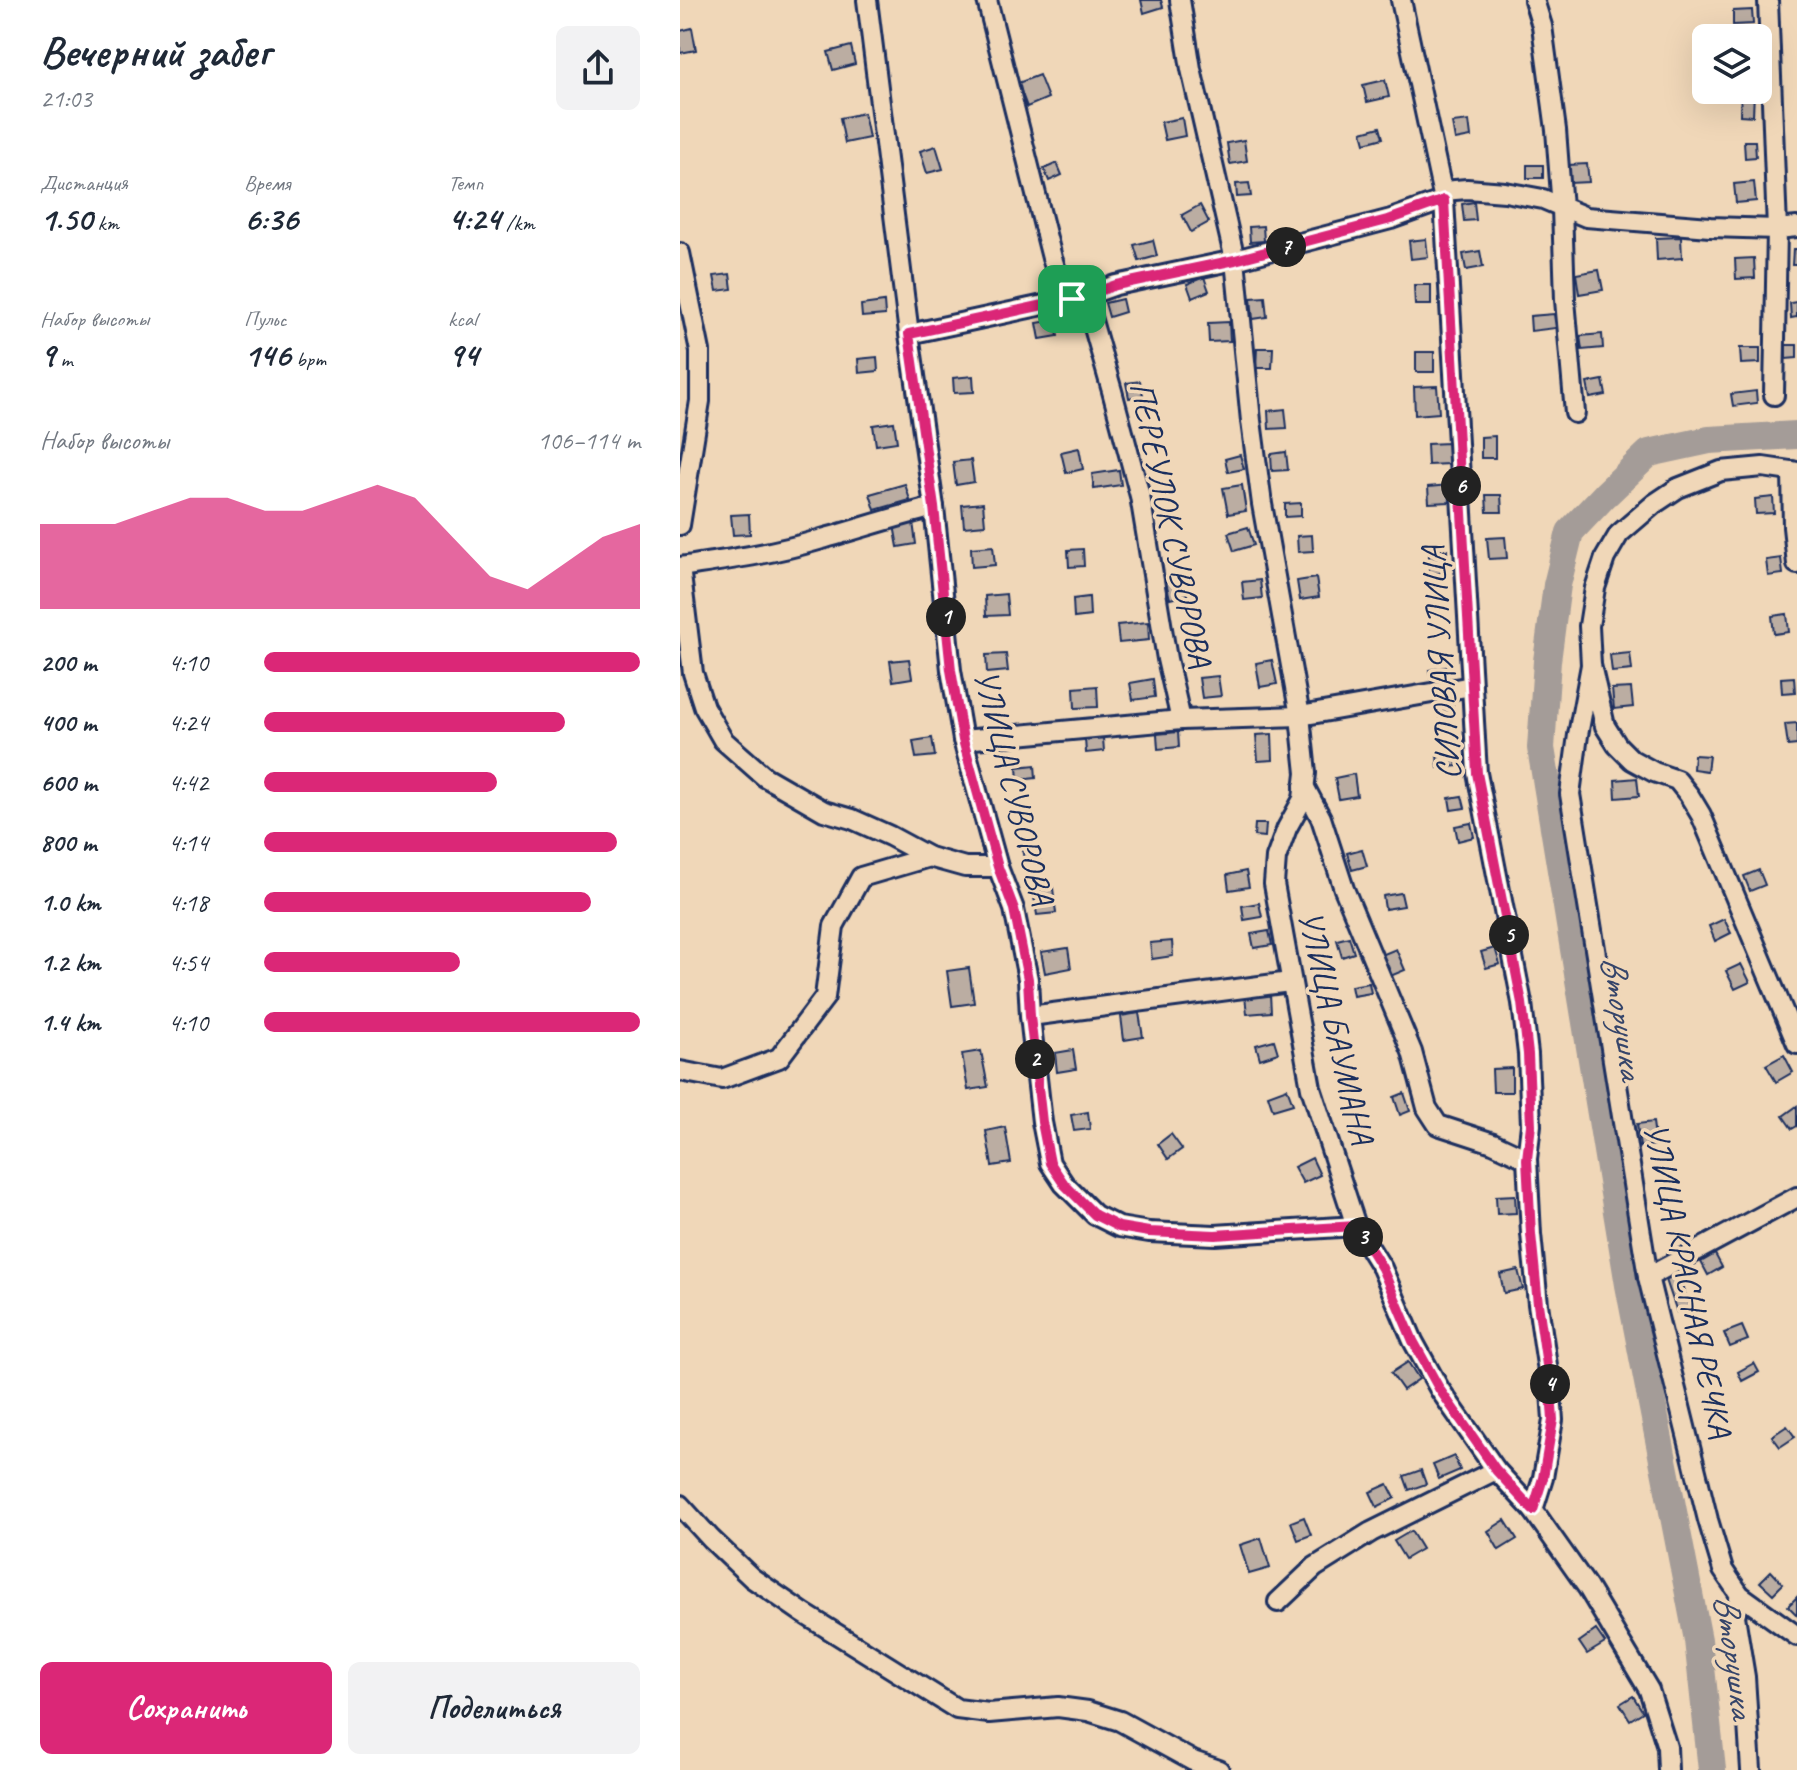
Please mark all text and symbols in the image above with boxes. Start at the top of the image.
text: Вечерний забег [40,24,270,79]
map controls [1692,24,1772,104]
button: layers [1692,24,1772,104]
button: share [556,26,640,110]
text: 21:03 [40,82,92,115]
text: Дистанция [40,169,128,197]
text: Время [244,169,290,197]
text: Темп [448,169,483,197]
text: 1.50 [40,197,92,240]
text: 6:36 [244,197,298,240]
text: 4:24 [448,197,501,240]
text: km [92,209,119,237]
text: /km [501,209,535,237]
pin: 7 [1266,227,1306,267]
text: 7 [1281,233,1291,261]
pin [1038,265,1106,333]
icon: arrive [1050,277,1094,321]
text: Набор высоты [40,305,149,333]
text: Пульс [244,305,286,333]
text: kcal [448,305,477,333]
text: 9 [40,333,55,376]
text: 146 [244,333,291,376]
text: 94 [448,333,478,376]
text: m [55,345,73,373]
text: bpm [291,345,326,373]
street label: ПЕРЕУЛОК СУВОРОВА [1120,378,1223,672]
text: Набор высоты [40,424,169,457]
text: 106–114 m [537,424,640,457]
pin: 6 [1441,466,1481,506]
text: 6 [1456,472,1466,500]
street label: СИЛОВАЯ УЛИЦА [1411,543,1470,781]
pin: 1 [926,597,966,637]
text: 1 [941,603,951,631]
text: 200 m [40,646,96,679]
text: 4:10 [168,646,208,679]
street label: УЛИЦА СУВОРОВА [965,665,1065,911]
text: 400 m [40,706,96,739]
text: 4:24 [168,706,208,739]
text: 600 m [40,766,97,799]
text: 4:42 [168,766,208,799]
text: 800 m [40,826,96,859]
text: 4:14 [168,826,208,859]
text: 1.0 km [40,886,100,919]
text: 4:18 [168,886,208,919]
street label: УЛИЦА БАУМАНА [1289,906,1385,1150]
pin: 5 [1489,915,1529,955]
text: 5 [1504,921,1514,949]
text: 1.2 km [40,946,100,979]
text: 4:54 [168,946,208,979]
water label: Вторушка [1591,952,1656,1086]
text: 1.4 km [40,1006,100,1039]
text: 4:10 [168,1006,208,1039]
pin: 2 [1015,1039,1055,1079]
text: 2 [1030,1045,1040,1073]
street label: УЛИЦА КРАСНАЯ РЕЧКА [1634,1119,1743,1442]
pin: 3 [1343,1217,1383,1257]
text: 3 [1358,1223,1368,1251]
pin: 4 [1530,1364,1570,1404]
text: 4 [1545,1370,1555,1398]
water label: Вторушка [1704,1592,1767,1725]
button: Сохранить [40,1662,332,1754]
button: Поделиться [348,1662,640,1754]

